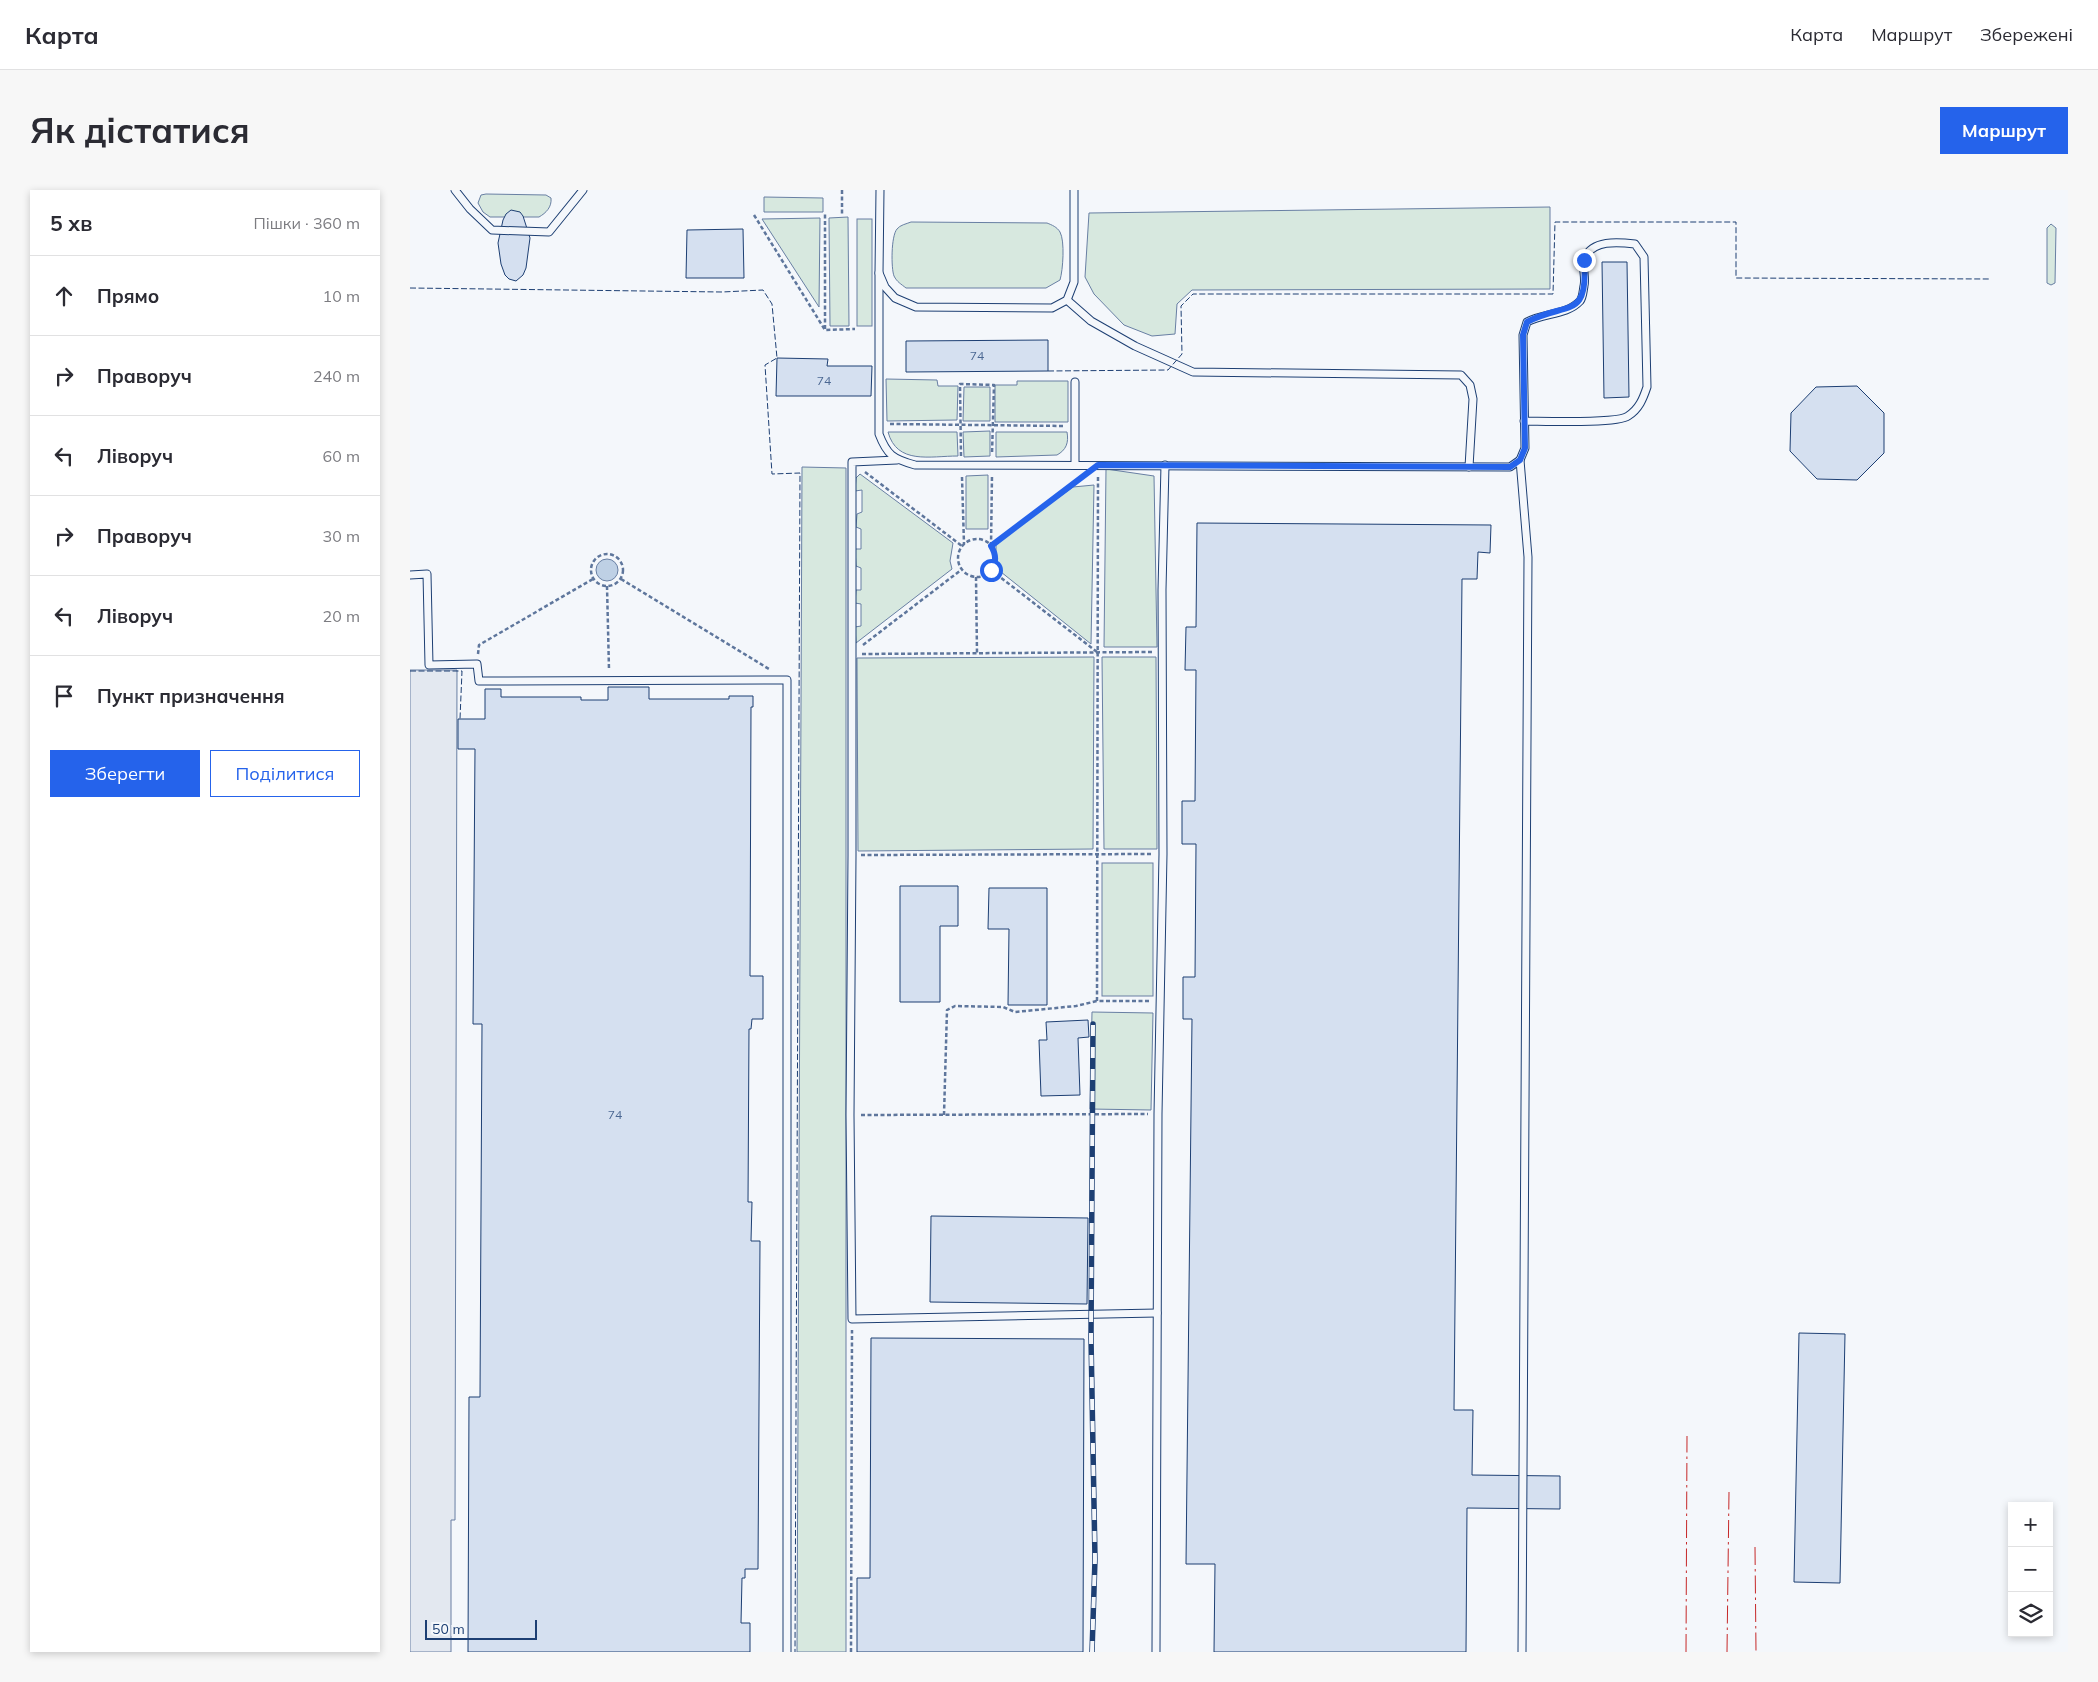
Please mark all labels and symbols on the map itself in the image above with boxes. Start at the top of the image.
route end [1573,249,1596,272]
house number: 74 [970,348,984,363]
house number: 74 [817,373,831,388]
route start [980,559,1003,582]
house number: 74 [608,1107,622,1122]
scale bar [425,1617,538,1640]

